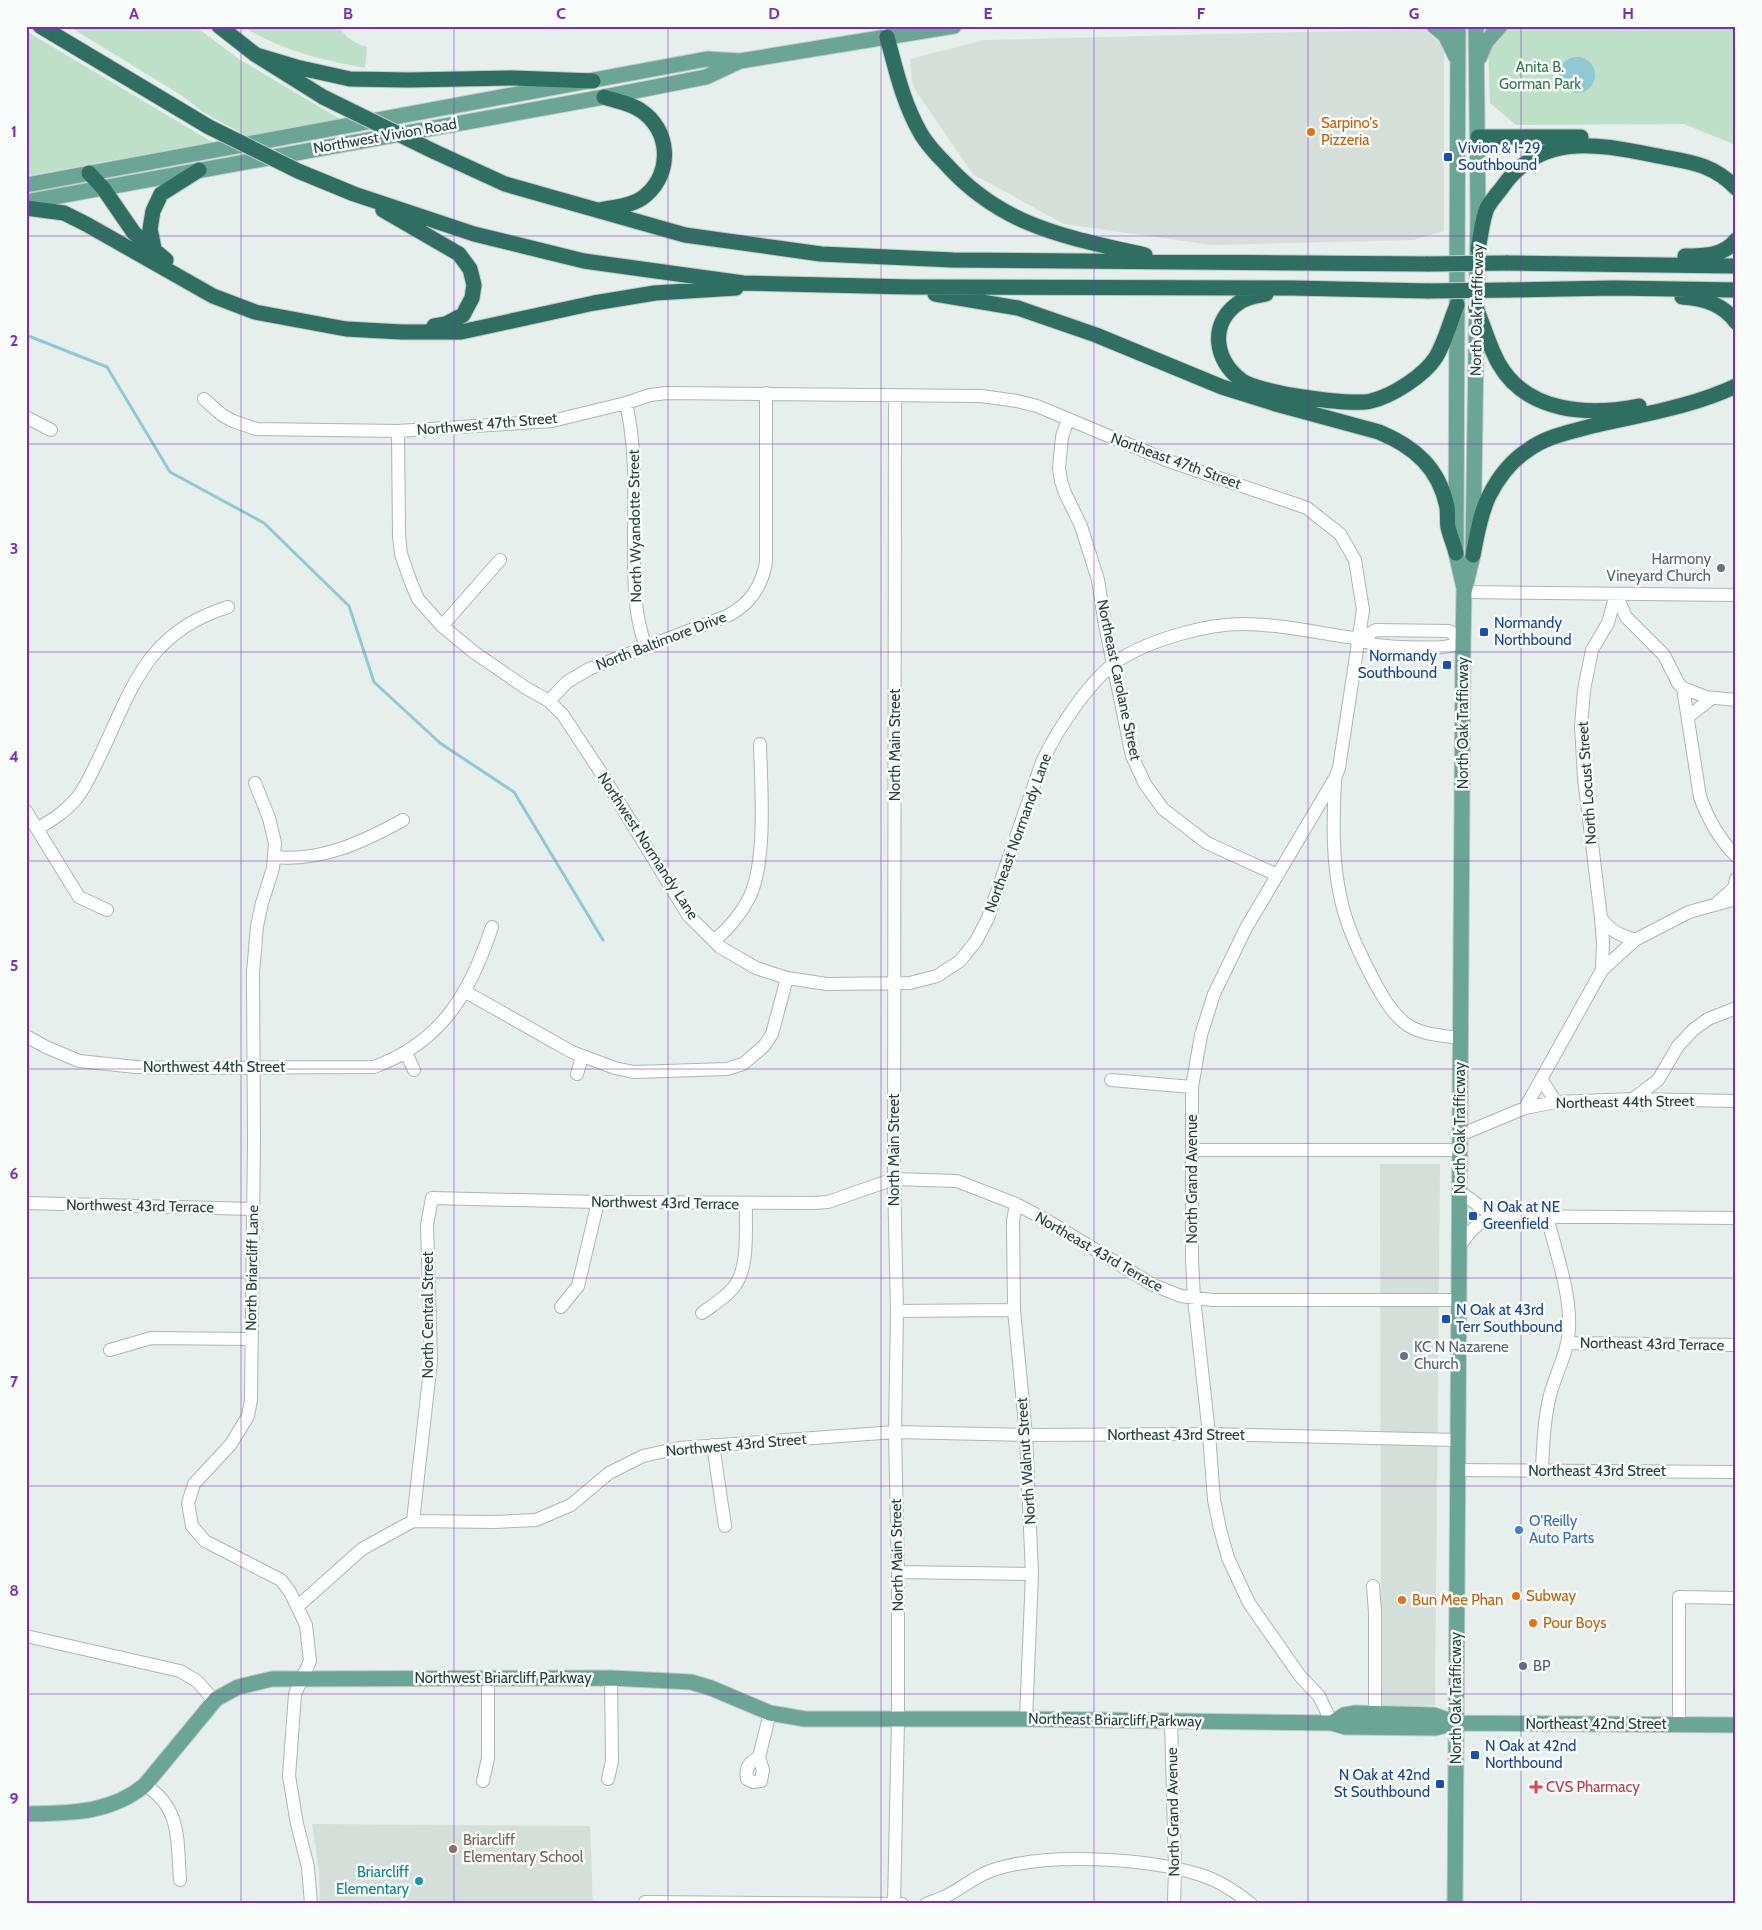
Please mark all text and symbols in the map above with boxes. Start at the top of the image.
text: A [129,4,139,23]
text: B [343,4,353,23]
text: C [556,4,566,23]
text: D [768,4,780,23]
text: E [983,4,993,23]
text: F [1197,4,1206,23]
text: G [1409,4,1419,23]
text: H [1622,4,1634,23]
park label: Anita B. Gorman Park [1499,58,1581,93]
street label: Northwest Vivion Road [312,114,458,158]
place label: Sarpino's Pizzeria [1321,114,1378,149]
text: 1 [11,122,17,141]
marker: Sarpino's Pizzeria [1305,126,1317,138]
place label: Vivion & I-29 Southbound [1458,139,1540,174]
marker: Vivion & I-29 Southbound [1442,151,1454,163]
street label: North Oak Trafficway [1467,243,1487,376]
text: 2 [10,331,18,350]
street label: Northwest 47th Street [416,409,558,439]
street label: Northeast 47th Street [1108,429,1244,493]
street label: North Wyandotte Street [625,449,645,603]
text: 3 [10,539,18,558]
place label: Harmony Vineyard Church [1606,550,1711,585]
marker: Harmony Vineyard Church [1715,562,1727,574]
street label: Northeast Carolane Street [1093,598,1145,762]
street label: North Baltimore Drive [593,608,729,674]
place label: Normandy Northbound [1494,614,1572,649]
marker: Normandy Northbound [1478,626,1490,638]
place label: Normandy Southbound [1358,647,1437,682]
street label: North Oak Trafficway [1454,656,1472,789]
marker: Normandy Southbound [1441,659,1453,671]
street label: North Main Street [886,689,904,801]
street label: North Locust Street [1574,721,1600,845]
text: 4 [9,747,19,766]
street label: Northeast Normandy Lane [981,751,1055,915]
street label: Northwest Normandy Lane [594,769,702,923]
text: 5 [10,956,18,975]
street label: Northwest 44th Street [143,1058,285,1076]
street label: North Oak Trafficway [1451,1061,1469,1194]
street label: Northeast 44th Street [1556,1092,1694,1112]
street label: North Main Street [885,1094,903,1206]
street label: North Grand Avenue [1183,1114,1201,1244]
text: 6 [10,1164,19,1183]
street label: Northwest 43rd Terrace [591,1193,739,1213]
street label: Northwest 43rd Terrace [66,1196,214,1216]
place label: N Oak at NE Greenfield [1483,1198,1560,1233]
street label: North Briarcliff Lane [242,1205,262,1331]
street label: Northeast 43rd Terrace [1032,1208,1166,1296]
marker: N Oak at NE Greenfield [1467,1210,1479,1222]
street label: North Central Street [419,1251,437,1379]
place label: N Oak at 43rd Terr Southbound [1456,1301,1563,1336]
marker: N Oak at 43rd Terr Southbound [1440,1313,1452,1325]
street label: Northeast 43rd Terrace [1580,1334,1725,1354]
place label: KC N Nazarene Church [1414,1338,1509,1373]
marker: KC N Nazarene Church [1398,1350,1410,1362]
text: 7 [10,1372,19,1391]
street label: North Walnut Street [1013,1397,1039,1525]
street label: Northeast 43rd Street [1107,1426,1245,1444]
street label: Northwest 43rd Street [665,1430,807,1460]
street label: Northeast 43rd Street [1528,1462,1666,1480]
street label: North Main Street [887,1499,907,1611]
place label: O'Reilly Auto Parts [1529,1512,1594,1547]
marker: O'Reilly Auto Parts [1513,1524,1525,1536]
text: 8 [9,1581,19,1600]
place label: Subway [1526,1587,1576,1605]
marker: Subway [1510,1590,1522,1602]
place label: Bun Mee Phan [1412,1591,1503,1609]
marker: Bun Mee Phan [1396,1594,1408,1606]
place label: Pour Boys [1543,1614,1606,1632]
marker: Pour Boys [1527,1617,1539,1629]
street label: North Oak Trafficway [1447,1631,1465,1764]
place label: BP [1533,1657,1551,1675]
marker: BP [1517,1660,1529,1672]
street label: Northwest Briarcliff Parkway [414,1669,592,1687]
street label: Northeast Briarcliff Parkway [1028,1709,1202,1731]
street label: Northeast 42nd Street [1525,1715,1667,1733]
place label: N Oak at 42nd Northbound [1485,1737,1576,1772]
street label: North Grand Avenue [1163,1747,1183,1877]
marker: N Oak at 42nd Northbound [1469,1749,1481,1761]
place label: N Oak at 42nd St Southbound [1334,1766,1430,1801]
marker: N Oak at 42nd St Southbound [1434,1778,1446,1790]
place label: CVS Pharmacy [1546,1778,1640,1796]
marker: CVS Pharmacy [1530,1781,1542,1793]
text: 9 [10,1789,19,1808]
place label: Briarcliff Elementary School [463,1831,584,1866]
marker: Briarcliff Elementary School [447,1843,459,1855]
place label: Briarcliff Elementary [336,1863,409,1898]
marker: Briarcliff Elementary [413,1875,425,1887]

